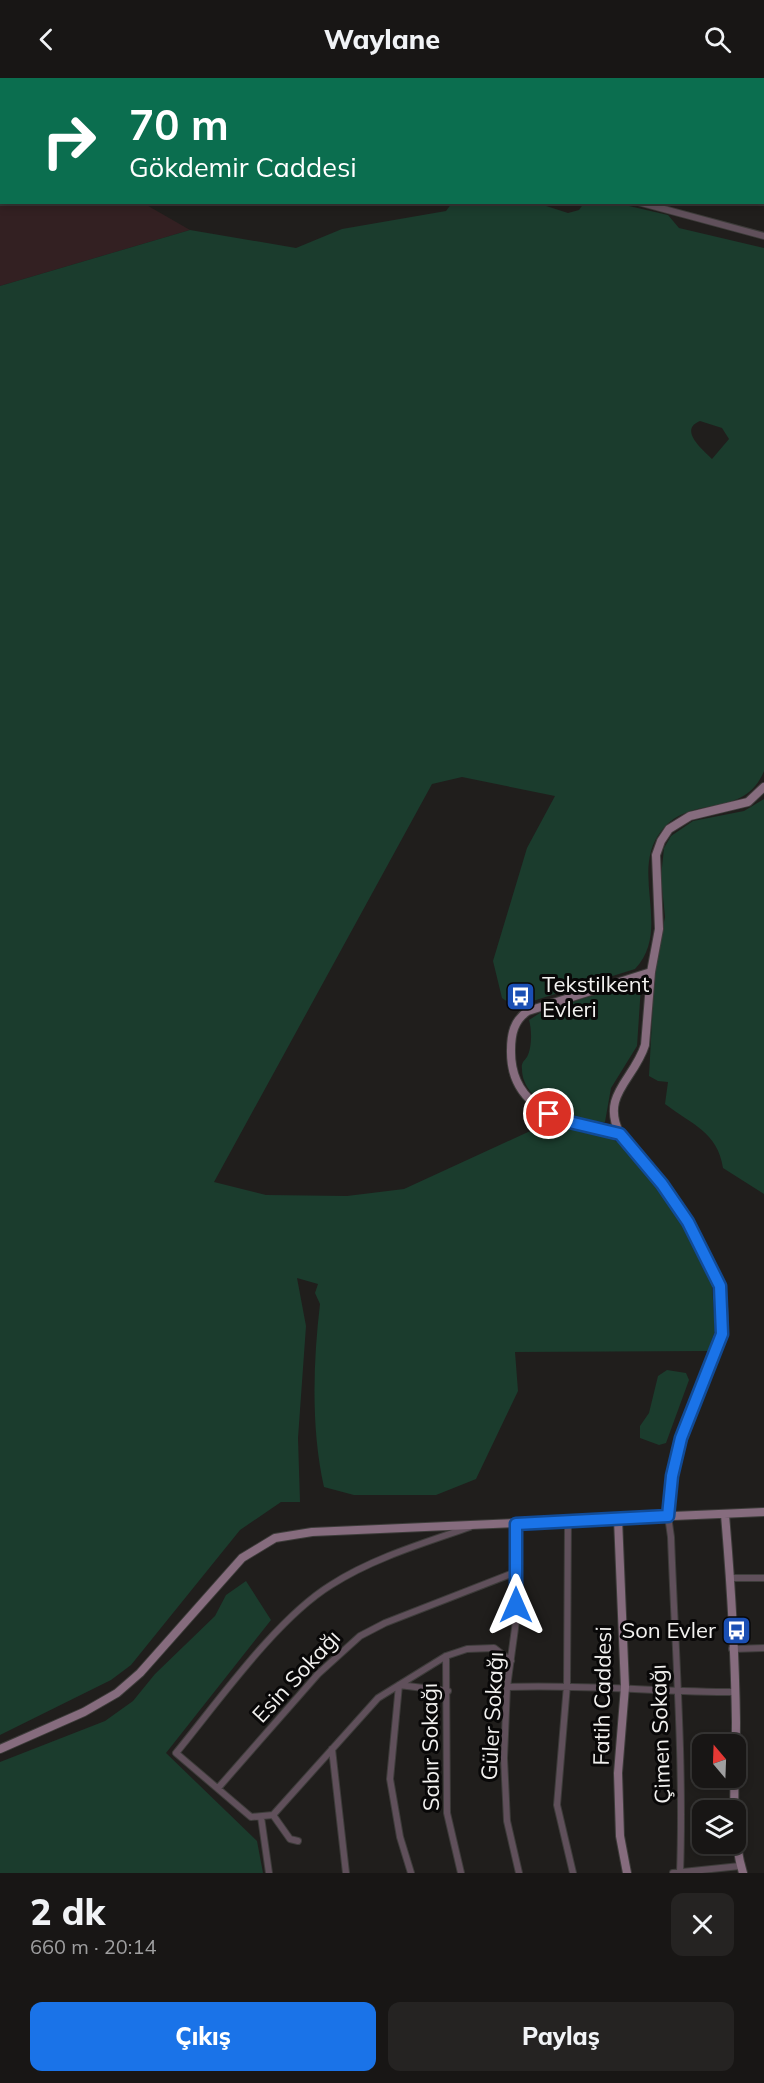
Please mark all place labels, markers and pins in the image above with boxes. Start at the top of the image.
place label: Tekstilkent Evleri [542,970,650,1023]
bus stop icon: Tekstilkent Evleri [505,981,537,1013]
pin [523,1088,574,1139]
bus stop icon: Son Evler [721,1614,753,1646]
place label: Son Evler [621,1616,716,1644]

